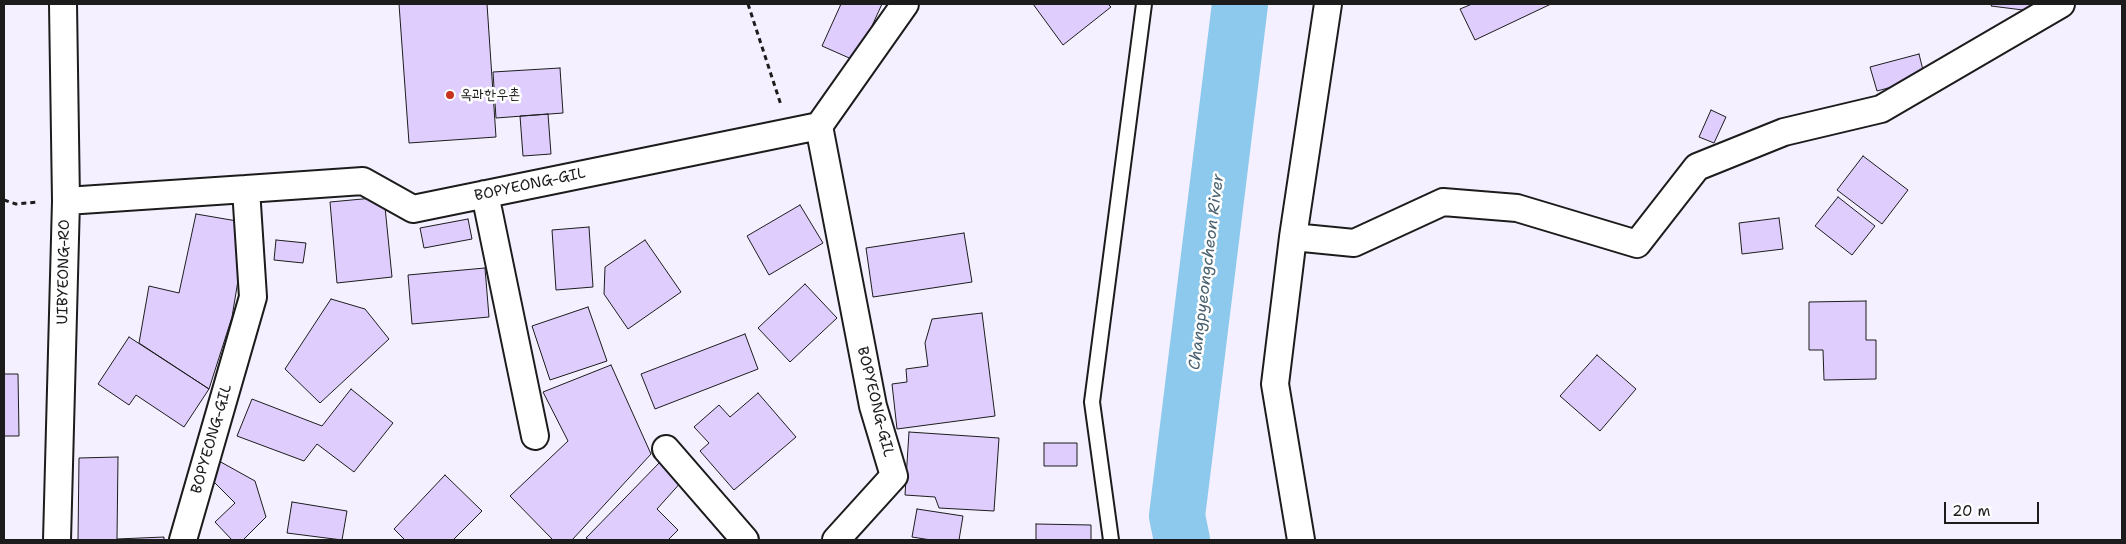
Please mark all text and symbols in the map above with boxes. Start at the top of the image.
place label: 옥과한우촌 [460,86,520,104]
marker: 옥과한우촌 [444,89,456,101]
street label: BOPYEONG-GIL [473,164,587,206]
water label: Changpyeongcheon River [1185,173,1229,371]
street label: UIBYEONG-RO [54,219,74,325]
street label: BOPYEONG-GIL [853,345,897,459]
street label: BOPYEONG-GIL [188,382,236,496]
scale bar [1946,492,2041,524]
text: 20 m [1952,501,1991,521]

